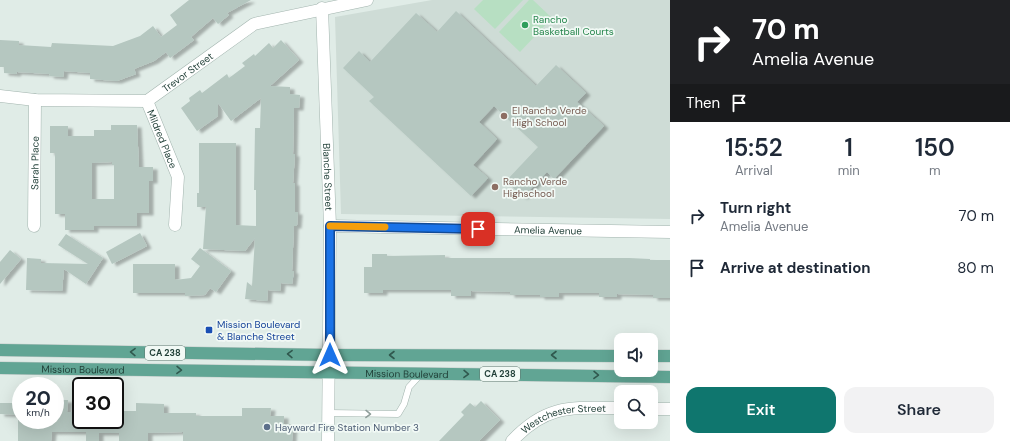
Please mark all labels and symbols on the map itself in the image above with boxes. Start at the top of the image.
place label: Rancho Basketball Courts [533,13,614,38]
marker: Rancho Basketball Courts [520,20,530,30]
street label: Trevor Street [159,49,216,95]
place label: El Rancho Verde High School [512,104,587,129]
street label: Mildred Place [145,108,180,171]
marker: El Rancho Verde High School [499,111,509,121]
street label: Sarah Place [28,136,41,190]
street label: Blanche Street [320,143,336,211]
place label: Rancho Verde Highschool [503,175,568,200]
marker: Rancho Verde Highschool [490,182,500,192]
pin [461,212,495,246]
street label: Amelia Avenue [514,223,582,237]
place label: Mission Boulevard & Blanche Street [217,318,300,343]
marker: Mission Boulevard & Blanche Street [204,325,214,335]
position arrow [309,334,351,376]
road number: CA 238 [145,346,185,360]
one-way arrow [129,348,135,356]
one-way arrow [287,350,293,358]
one-way arrow [389,351,395,359]
one-way arrow [551,351,557,359]
street label: Mission Boulevard [41,362,125,376]
one-way arrow [176,366,182,374]
street label: Mission Boulevard [365,366,449,381]
road number: CA 238 [480,367,520,381]
one-way arrow [463,369,469,378]
one-way arrow [593,371,599,380]
speed limit sign: 30 [72,377,124,429]
street label: Westchester Street [518,401,606,436]
one-way arrow [365,409,371,418]
place label: Hayward Fire Station Number 3 [275,421,419,434]
marker: Hayward Fire Station Number 3 [262,422,272,432]

